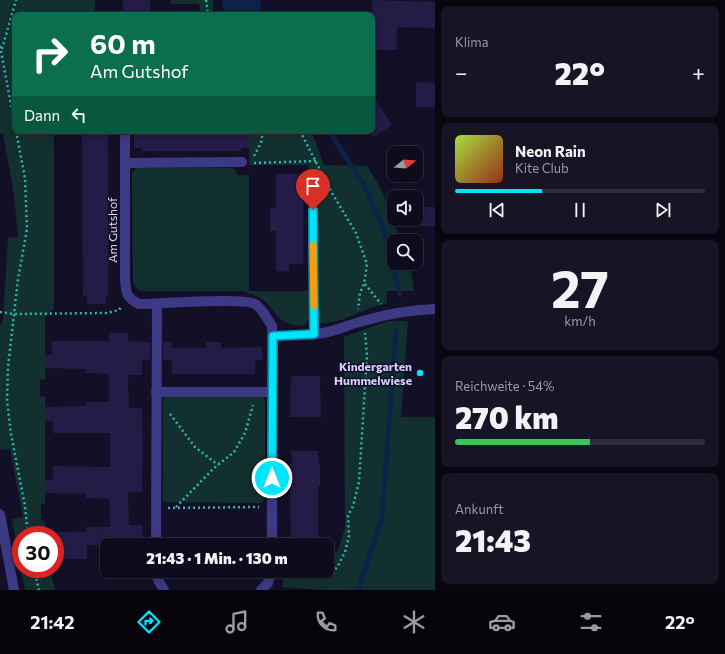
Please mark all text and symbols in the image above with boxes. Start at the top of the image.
text: 60 m [90,26,156,60]
icon: right [24,28,76,80]
text: Klima [455,34,489,50]
text: 22° [555,54,605,91]
text: − [455,59,468,86]
text: + [692,59,705,86]
text: Am Gutshof [90,60,188,82]
icon: left [68,104,90,126]
text: Dann [24,106,60,124]
text: Neon Rain [515,142,586,160]
north arrow [387,146,423,182]
map controls [387,146,423,270]
text: Kite Club [515,160,569,176]
pin [296,169,330,210]
icon: arrive [302,175,324,197]
button: sound [387,190,423,226]
street label: Am Gutshof [105,197,119,263]
icon: previous [486,199,508,221]
icon: pause [569,199,591,221]
icon: next [652,199,674,221]
button: search [387,234,423,270]
text: 27 [551,255,609,319]
text: km/h [564,313,596,329]
place label: Kindergarten Hummelwiese [334,359,412,387]
marker: Kindergarten Hummelwiese [415,368,425,378]
text: Reichweite · 54% [455,378,554,394]
text: 270 km [455,398,559,435]
position arrow [251,457,293,499]
text: Ankunft [455,501,504,517]
text: 21:43 [455,521,531,558]
speed limit sign: 30 [12,526,64,578]
text: 21:43 · 1 Min. · 130 m [146,549,288,567]
icon: directions [135,608,163,636]
icon: music [223,608,251,636]
icon: phone [312,608,340,636]
icon: climate [400,608,428,636]
icon: car [488,608,516,636]
icon: filters [577,608,605,636]
text: 21:42 [30,611,74,633]
text: 22° [665,611,695,633]

